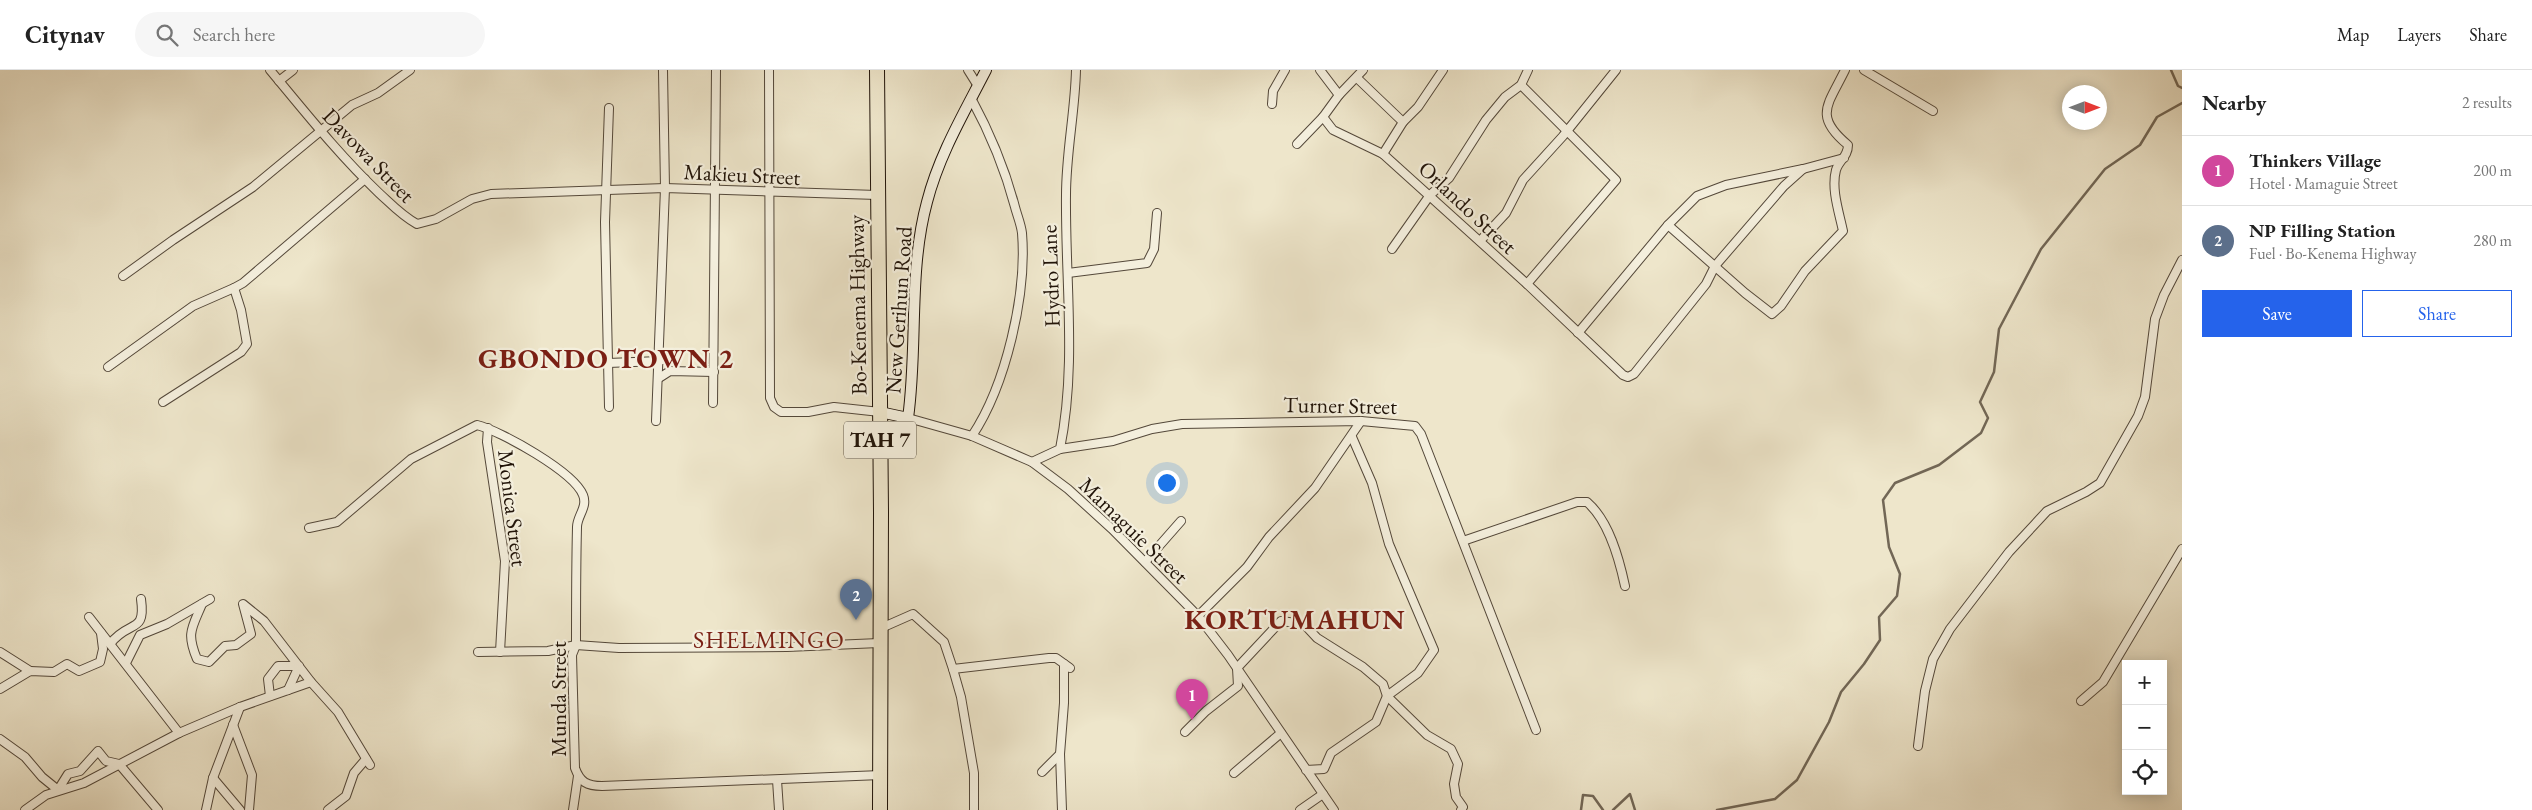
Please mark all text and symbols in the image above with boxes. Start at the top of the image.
search box [135,12,485,57]
text: Citynav [25,19,105,50]
icon: search [153,21,181,49]
text: Search here [193,22,275,47]
text: Map [2337,23,2369,46]
text: Layers [2397,23,2441,46]
text: Share [2469,23,2507,46]
north arrow [2062,85,2107,130]
text: Nearby [2202,89,2266,116]
text: 2 results [2462,92,2512,113]
street label: Davowa Street [316,102,421,209]
text: Thinkers Village [2249,148,2381,173]
street label: Orlando Street [1412,154,1523,261]
street label: Makieu Street [683,157,801,192]
text: 1 [2214,160,2222,181]
text: 200 m [2473,160,2512,181]
text: Hotel · Mamaguie Street [2249,173,2398,194]
street label: Bo-Kenema Highway [841,214,874,395]
text: NP Filling Station [2249,218,2395,243]
street label: New Gerihun Road [878,224,919,395]
street label: Hydro Lane [1034,224,1067,328]
text: 2 [2214,230,2222,251]
text: 280 m [2473,230,2512,251]
text: Fuel · Bo-Kenema Highway [2249,243,2417,264]
button: Save [2202,290,2352,337]
button: Share [2362,290,2512,337]
district label: GBONDO TOWN 2 [478,340,734,376]
street label: Turner Street [1283,390,1397,421]
road number: TAH 7 [844,422,916,458]
street label: Monica Street [491,448,534,568]
your location [1154,470,1180,496]
street label: Mamaguie Street [1073,471,1195,590]
pin: 2 [840,579,872,620]
district label: KORTUMAHUN [1184,601,1406,637]
district label: SHELMINGO [693,624,845,655]
street label: Munda Street [544,641,573,757]
map controls [2122,660,2167,795]
button: + [2122,660,2167,705]
pin: 1 [1176,679,1208,720]
button: − [2122,705,2167,750]
button: locate [2122,750,2167,795]

